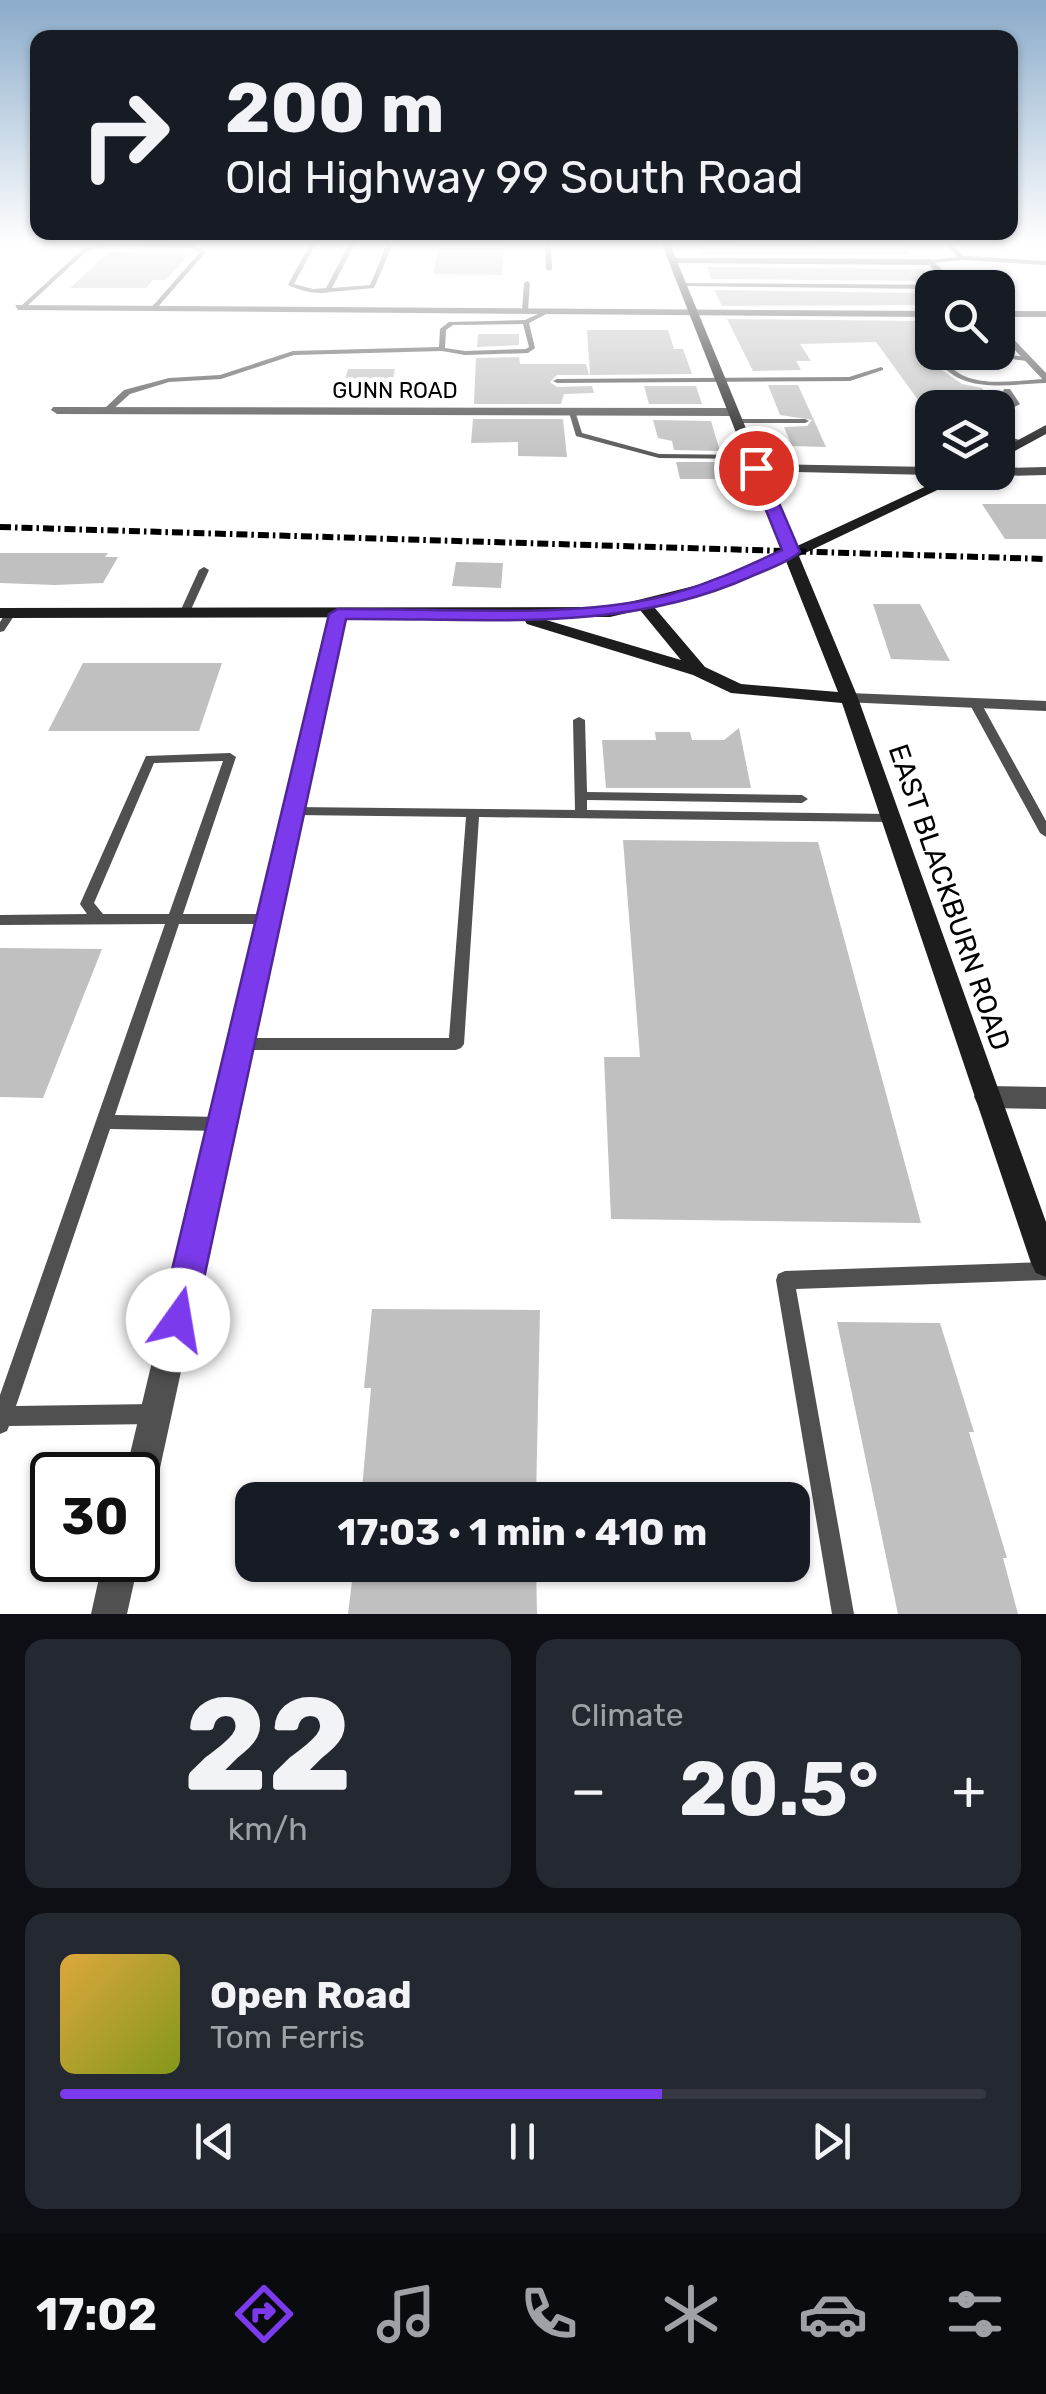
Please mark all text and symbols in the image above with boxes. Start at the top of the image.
text: 200 m [225,67,445,150]
icon: right [60,70,190,200]
text: Old Highway 99 South Road [225,151,804,204]
map controls [915,270,1015,490]
button: search [915,270,1015,370]
street label: GUNN ROAD [332,377,458,404]
button: layers [915,390,1015,490]
pin [714,426,799,511]
icon: arrive [729,441,784,496]
street label: EAST BLACKBURN ROAD [882,740,1017,1054]
position arrow [126,1268,230,1372]
speed limit sign: 30 [30,1452,160,1582]
text: 17:03 · 1 min · 410 m [338,1509,707,1555]
text: 22 [183,1667,352,1822]
text: Climate [571,1696,684,1734]
text: 20.5° [679,1745,879,1834]
text: − [571,1758,606,1823]
text: + [952,1758,986,1823]
text: km/h [228,1810,308,1848]
text: Open Road [210,1972,412,2018]
text: Tom Ferris [210,2018,365,2056]
icon: previous [187,2114,242,2169]
icon: pause [495,2114,550,2169]
icon: next [804,2114,859,2169]
icon: directions [229,2279,299,2349]
icon: music [371,2279,441,2349]
icon: phone [514,2279,584,2349]
icon: climate [656,2279,726,2349]
icon: car [798,2279,868,2349]
icon: filters [940,2279,1010,2349]
text: 17:02 [36,2288,157,2341]

